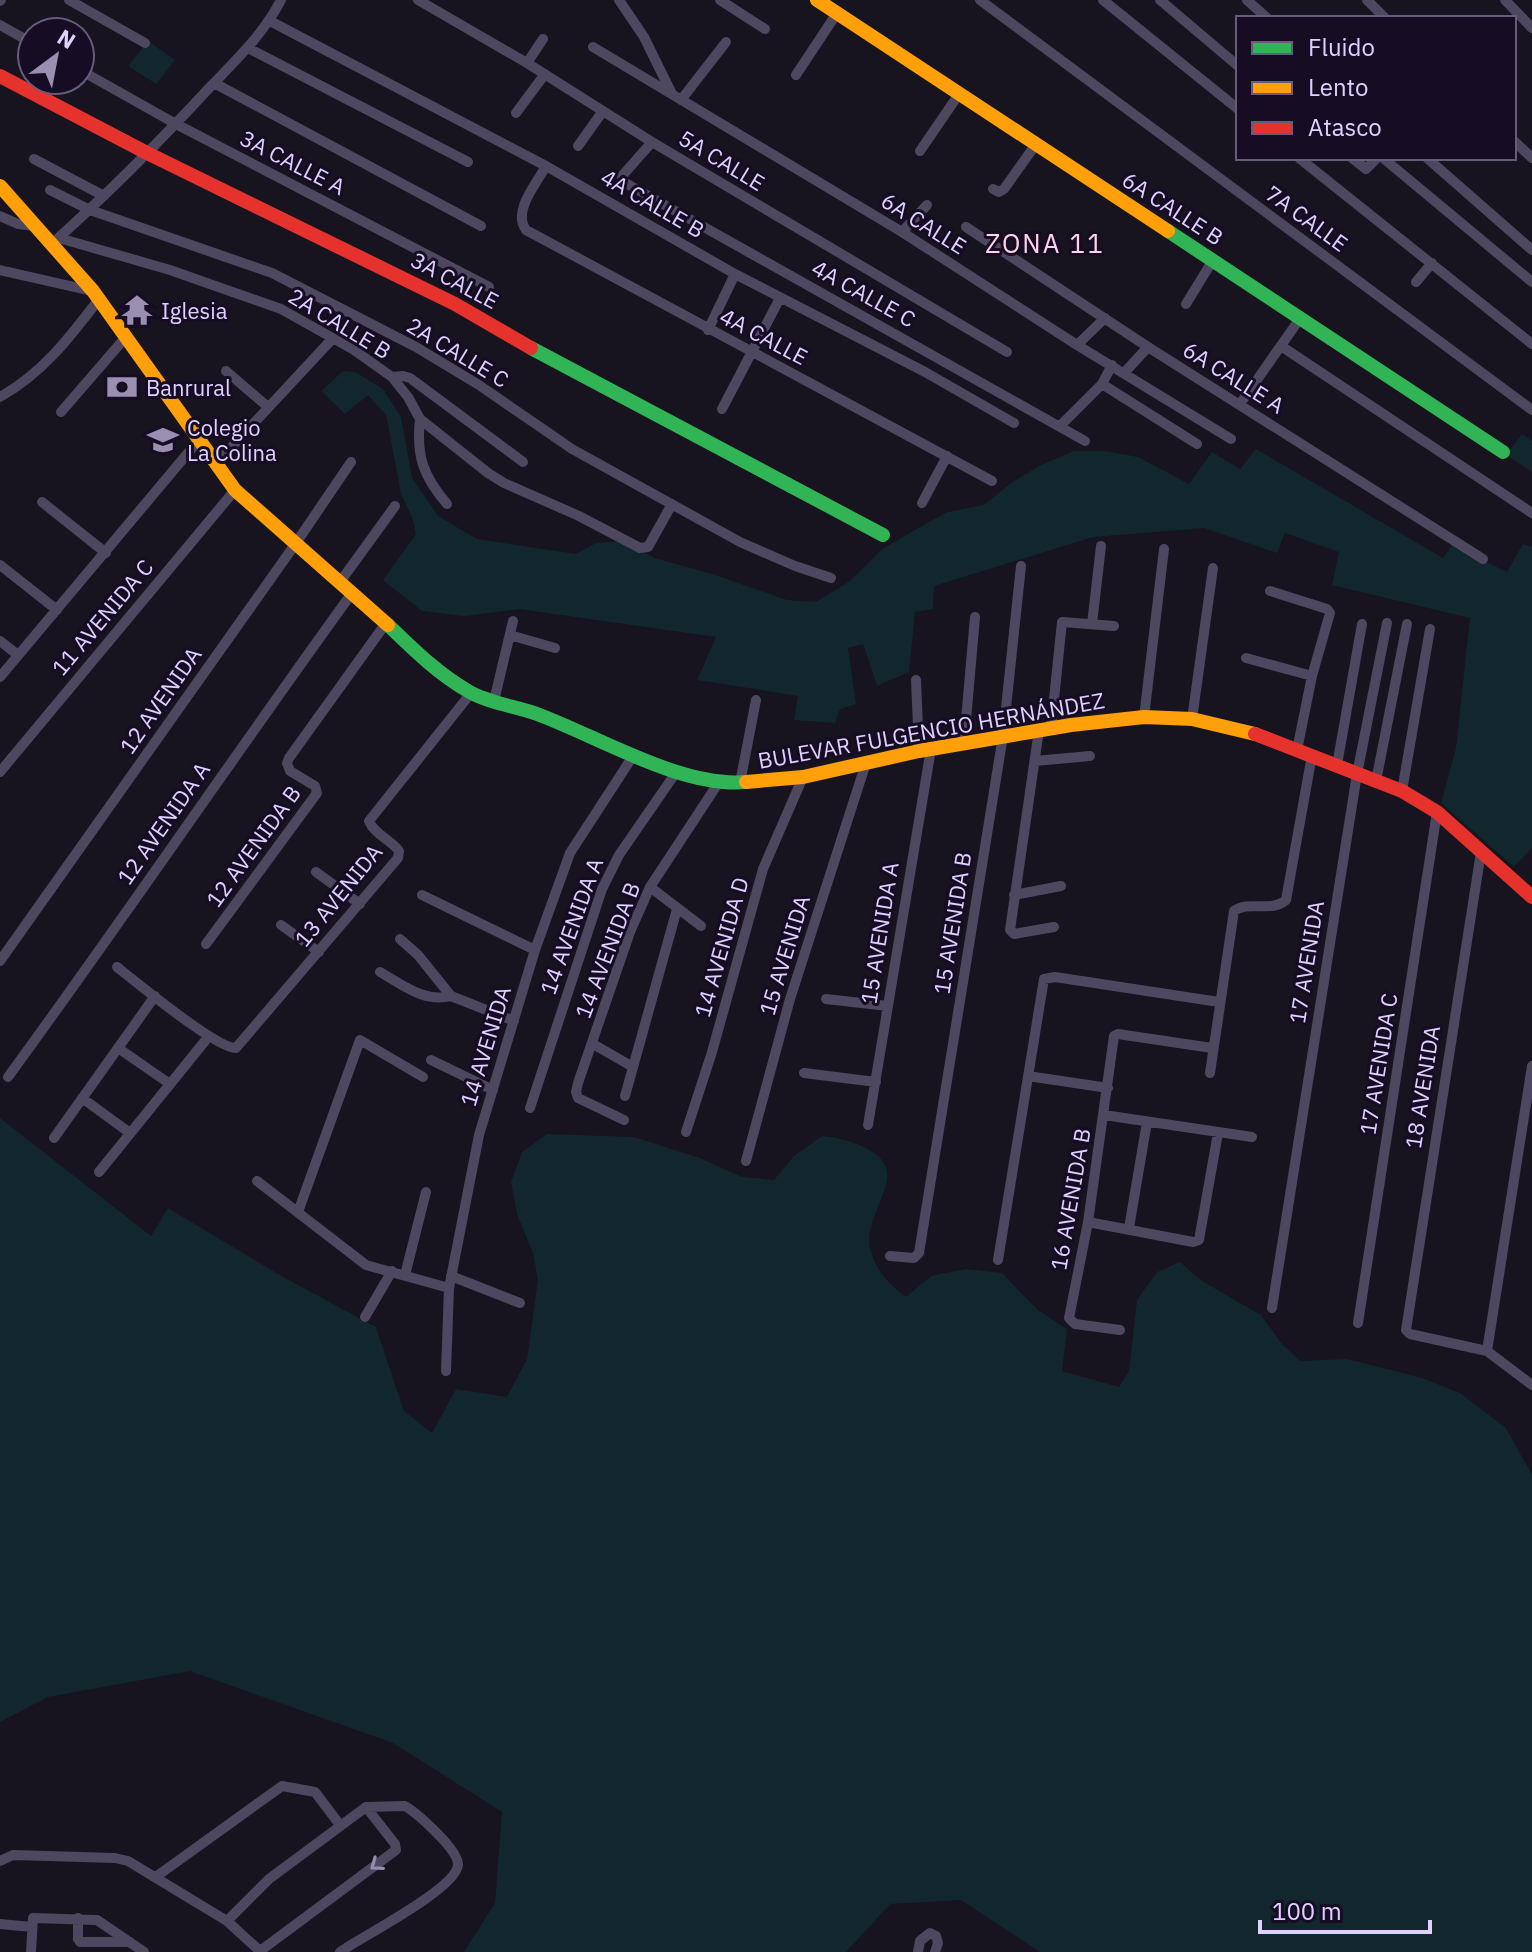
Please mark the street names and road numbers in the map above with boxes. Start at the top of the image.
street label: 3A CALLE A [235,123,351,201]
street label: 5A CALLE [674,123,770,197]
street label: 4A CALLE B [596,162,710,244]
street label: 6A CALLE B [1117,165,1229,251]
street label: 7A CALLE [1260,178,1354,258]
street label: 6A CALLE [876,185,972,261]
street label: 3A CALLE [406,245,504,315]
street label: 4A CALLE C [807,253,921,333]
street label: 2A CALLE B [283,281,397,365]
street label: 4A CALLE [715,301,813,371]
street label: 2A CALLE C [402,310,514,394]
street label: 6A CALLE A [1178,334,1290,420]
street label: 11 AVENIDA C [45,553,159,681]
street label: 12 AVENIDA [113,641,207,759]
street label: BULEVAR FULGENCIO HERNÁNDEZ [756,685,1106,775]
street label: 12 AVENIDA A [110,756,216,890]
street label: 12 AVENIDA B [199,779,307,913]
street label: 13 AVENIDA [288,838,388,952]
street label: 15 AVENIDA B [926,850,978,996]
street label: 14 AVENIDA A [533,854,609,998]
street label: 15 AVENIDA A [853,860,905,1006]
street label: 14 AVENIDA D [687,874,755,1020]
street label: 14 AVENIDA B [568,878,646,1022]
street label: 15 AVENIDA [752,891,816,1019]
street label: 17 AVENIDA [1282,899,1330,1025]
street label: 14 AVENIDA [453,982,517,1110]
street label: 17 AVENIDA C [1353,991,1403,1137]
street label: 18 AVENIDA [1398,1024,1446,1150]
street label: 16 AVENIDA B [1043,1126,1097,1272]

